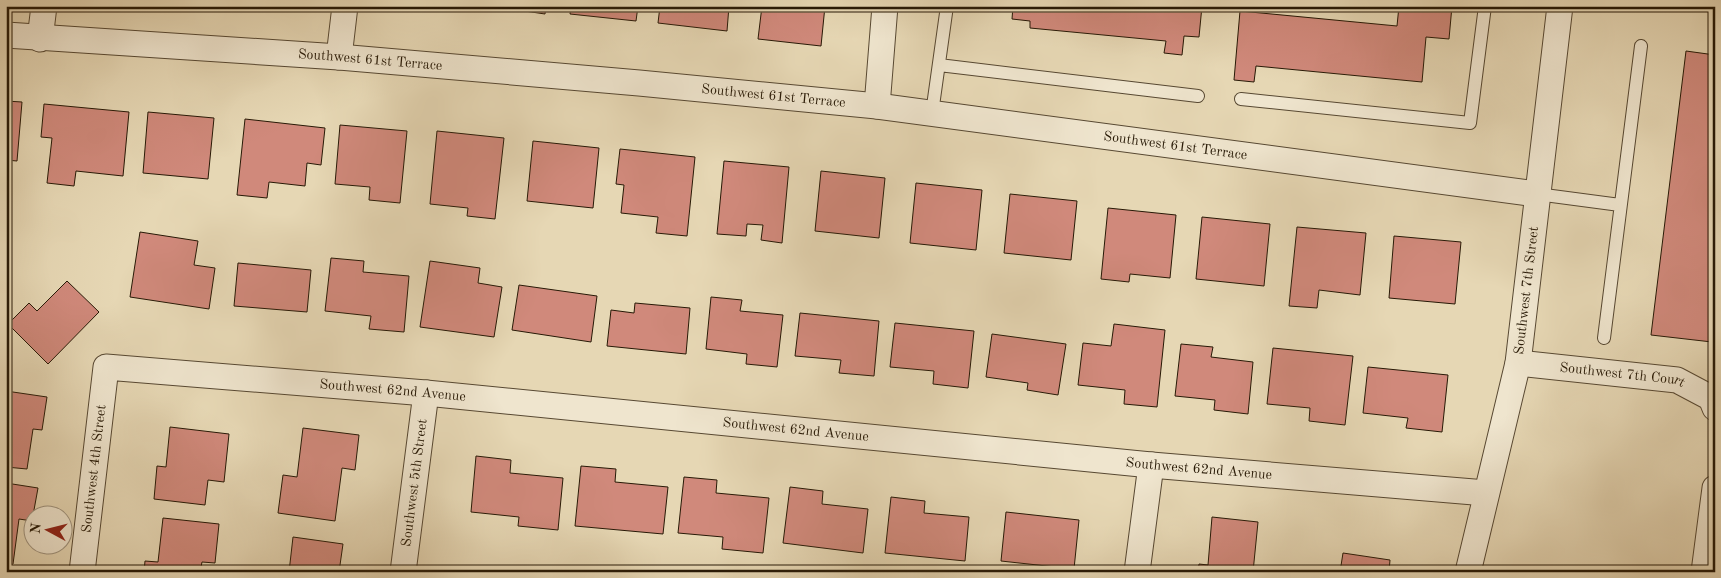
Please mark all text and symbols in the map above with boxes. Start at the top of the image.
street label: Southwest 61st Terrace [297,47,443,73]
street label: Southwest 61st Terrace [701,82,846,110]
street label: Southwest 61st Terrace [1103,129,1248,162]
street label: Southwest 7th Street [1512,225,1541,355]
street label: Southwest 7th Court [1559,360,1688,390]
street label: Southwest 62nd Avenue [319,377,466,404]
street label: Southwest 4th Street [80,404,109,534]
street label: Southwest 62nd Avenue [722,415,869,444]
street label: Southwest 5th Street [399,418,430,548]
street label: Southwest 62nd Avenue [1125,456,1273,482]
north arrow [22,506,72,556]
text: N [28,522,44,535]

